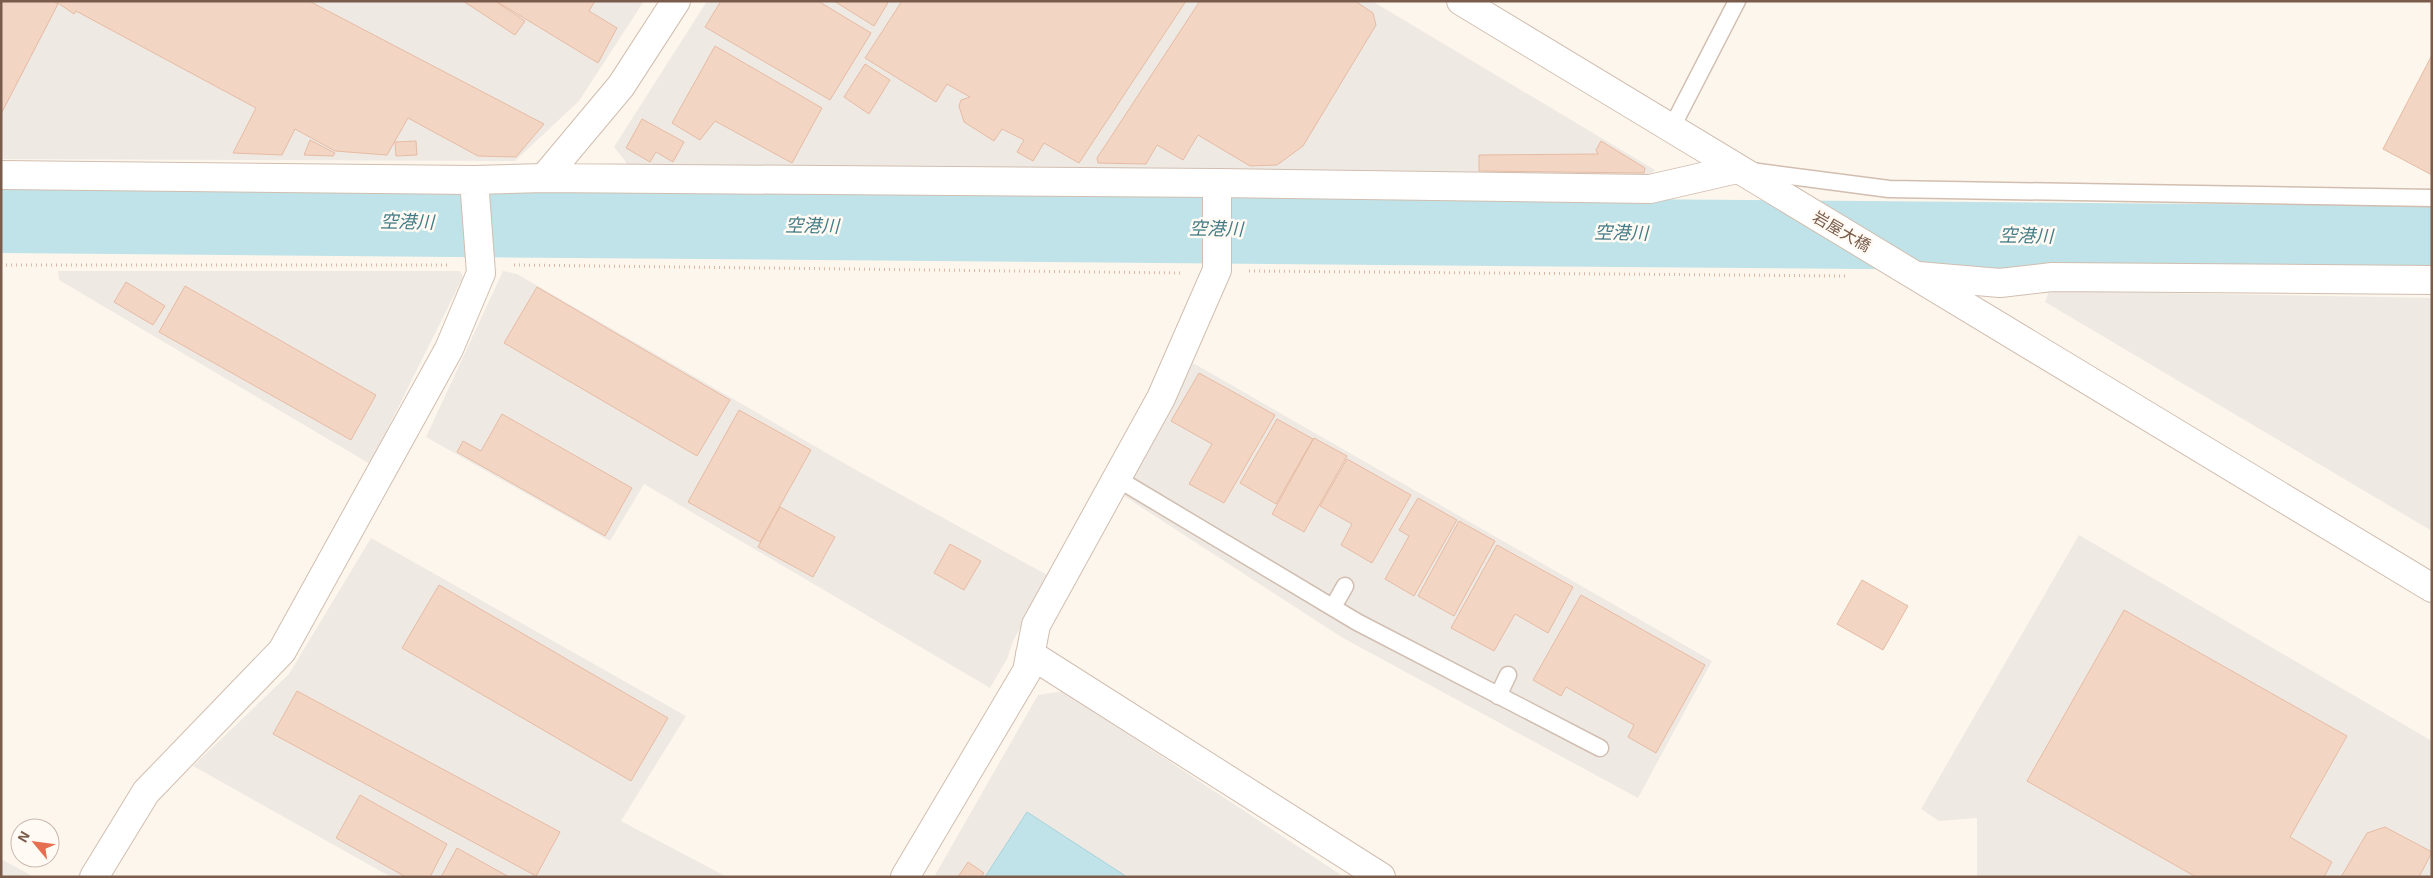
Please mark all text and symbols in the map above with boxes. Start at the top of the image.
street label: 岩屋大橋 [1810,206,1875,255]
water label: 空港川 [380,210,436,233]
water label: 空港川 [785,214,841,237]
water label: 空港川 [1189,217,1245,240]
water label: 空港川 [1594,221,1650,244]
water label: 空港川 [1999,224,2055,247]
north arrow [10,818,60,868]
text: N [13,828,33,845]

